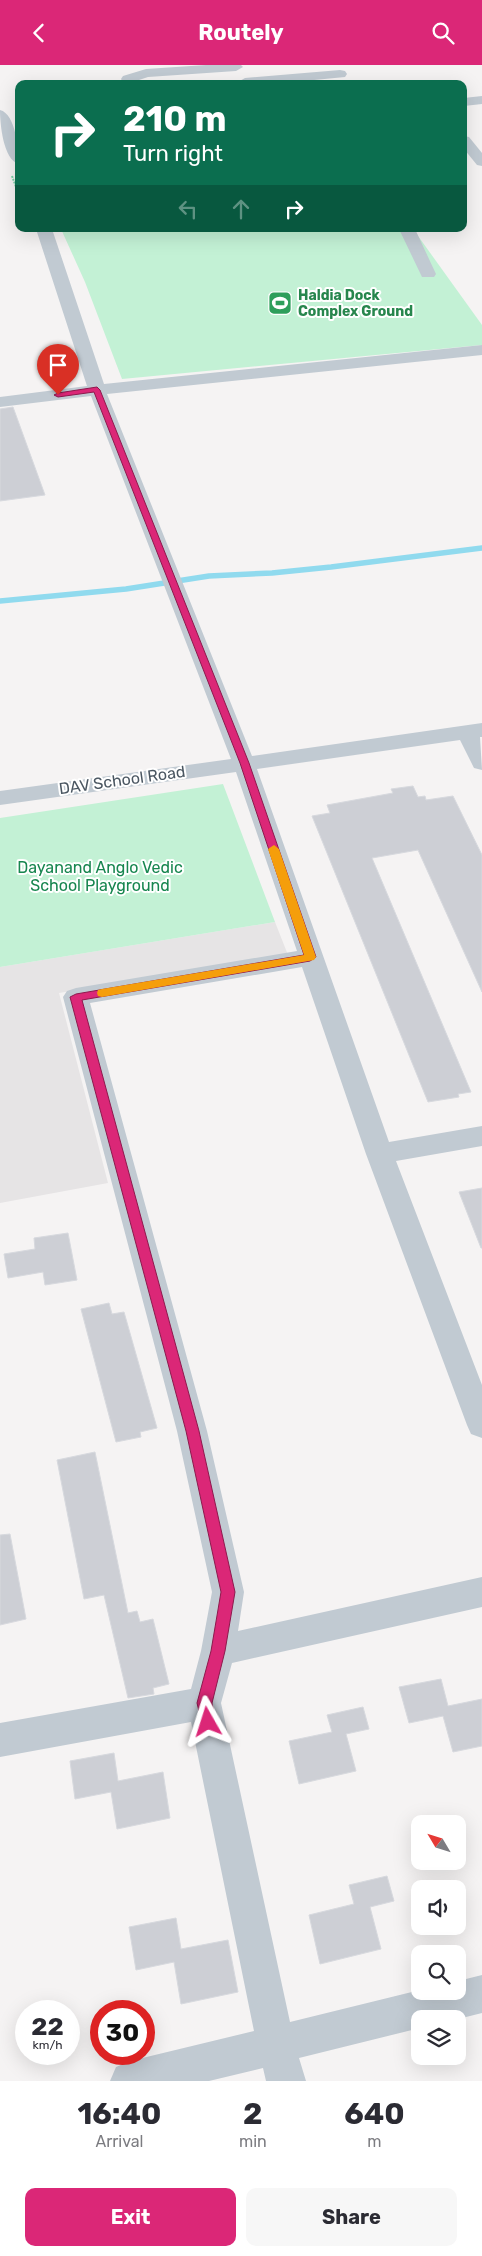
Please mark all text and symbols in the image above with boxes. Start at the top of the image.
icon: back [25,19,53,47]
text: Routely [198,19,284,46]
icon: search [429,19,457,47]
text: 210 m [123,98,226,140]
icon: right [40,100,105,165]
text: Turn right [123,140,223,167]
icon: left [174,195,202,223]
icon: ahead [227,195,255,223]
icon: right [280,195,308,223]
place label: Haldia Dock Complex Ground [298,287,413,320]
sports icon: Haldia Dock Complex Ground [267,290,293,316]
pin [37,344,79,395]
icon: arrive [44,351,72,379]
street label: DAV School Road [58,762,186,798]
park label: Dayanand Anglo Vedic School Playground [17,858,183,895]
position arrow [181,1695,233,1747]
north arrow [411,1815,466,1870]
map controls [411,1815,466,2065]
button: sound [411,1880,466,1935]
button: search [411,1945,466,2000]
speed limit sign: 30 [90,2000,155,2065]
button: layers [411,2010,466,2065]
text: 22 [31,2012,64,2041]
text: km/h [33,2038,62,2052]
text: 16:40 [77,2096,162,2132]
text: 2 [243,2096,263,2132]
text: 640 [344,2096,405,2132]
text: Arrival [95,2132,143,2151]
text: min [239,2132,267,2151]
text: m [367,2132,381,2151]
button: Exit [25,2188,236,2246]
button: Share [246,2188,457,2246]

